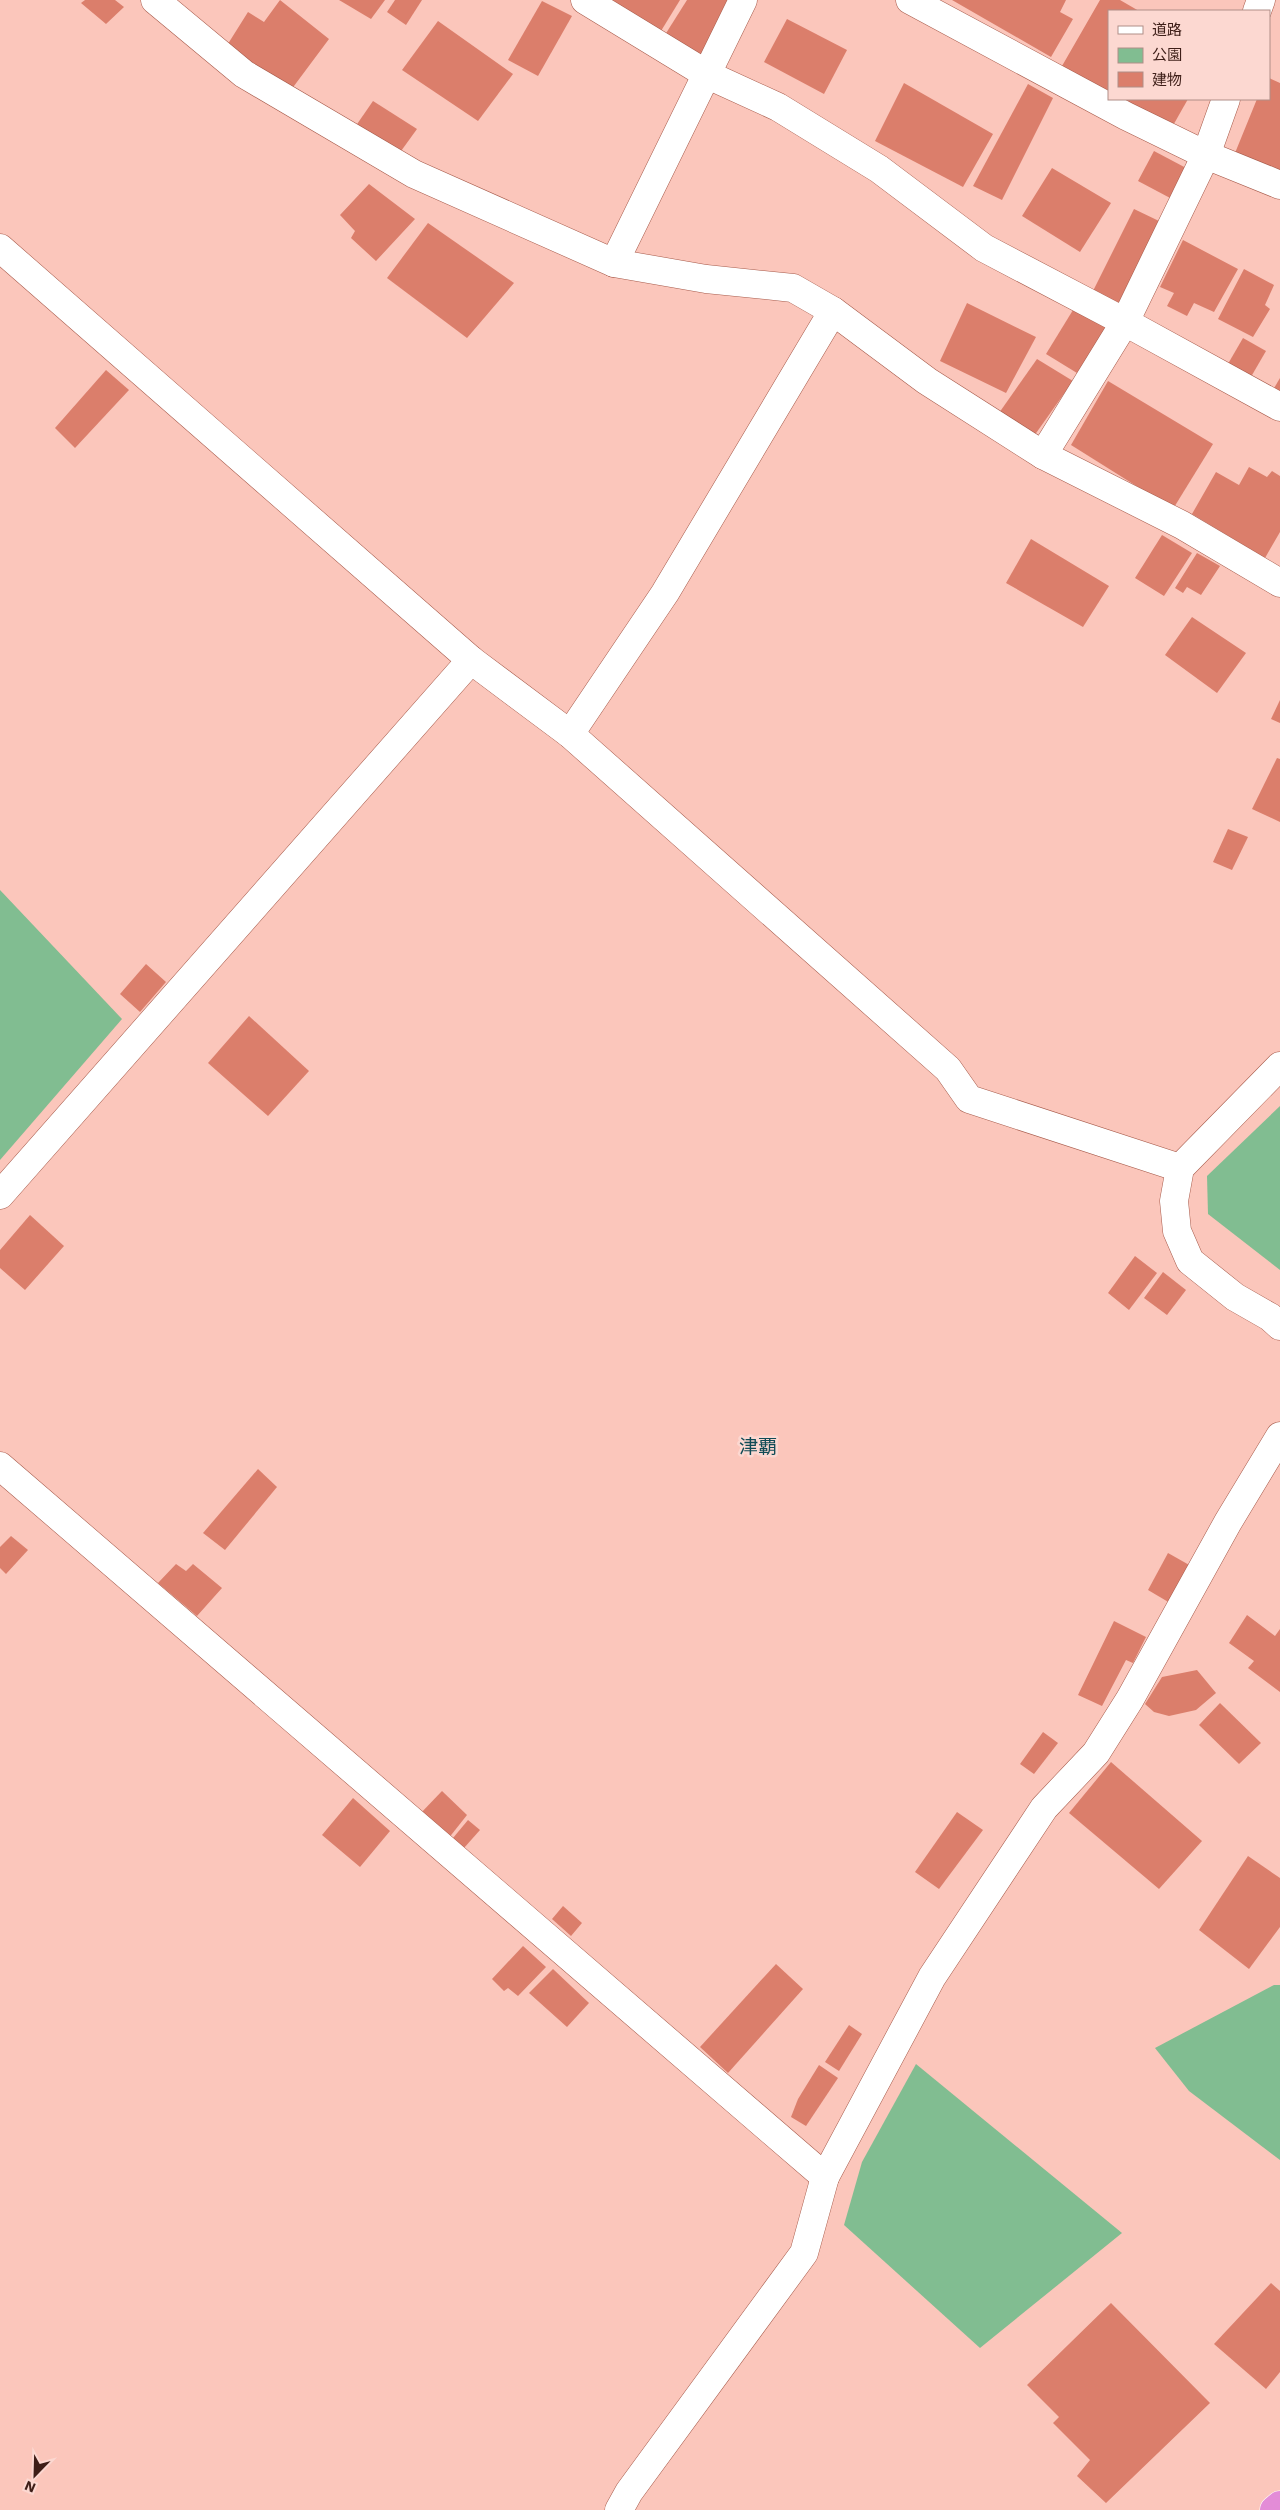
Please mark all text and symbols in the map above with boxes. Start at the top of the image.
legend [1108,10,1270,100]
text: 道路 [1152,21,1182,39]
text: 公園 [1152,46,1182,64]
text: 建物 [1152,71,1182,89]
district label: 津覇 [739,1435,777,1458]
north arrow [10,2450,60,2500]
text: N [22,2478,38,2496]

